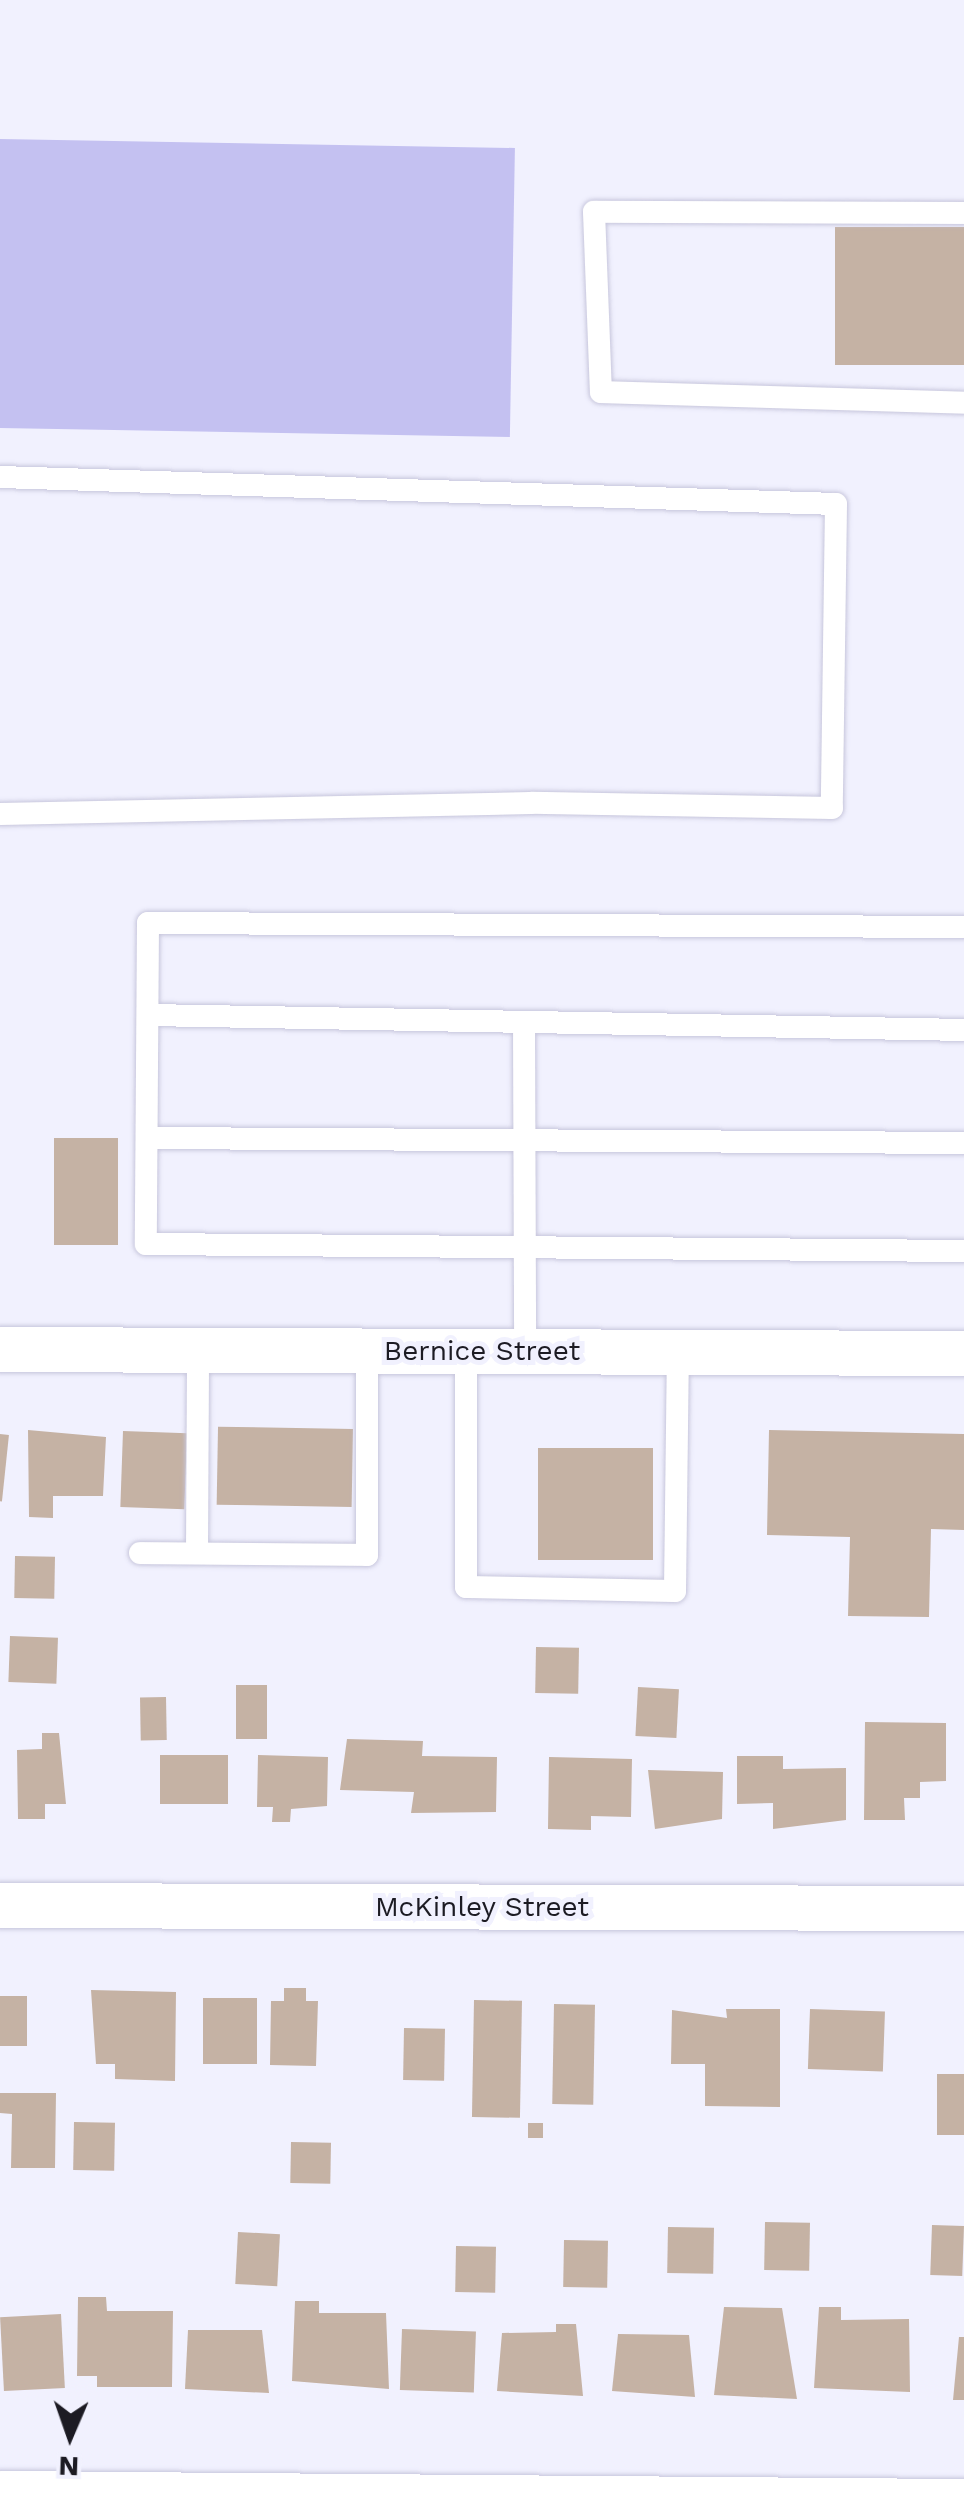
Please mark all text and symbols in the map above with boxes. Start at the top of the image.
street label: Bernice Street [384,1334,580,1368]
street label: McKinley Street [375,1890,589,1924]
north arrow [20,2386,120,2486]
text: N [58,2450,80,2483]

